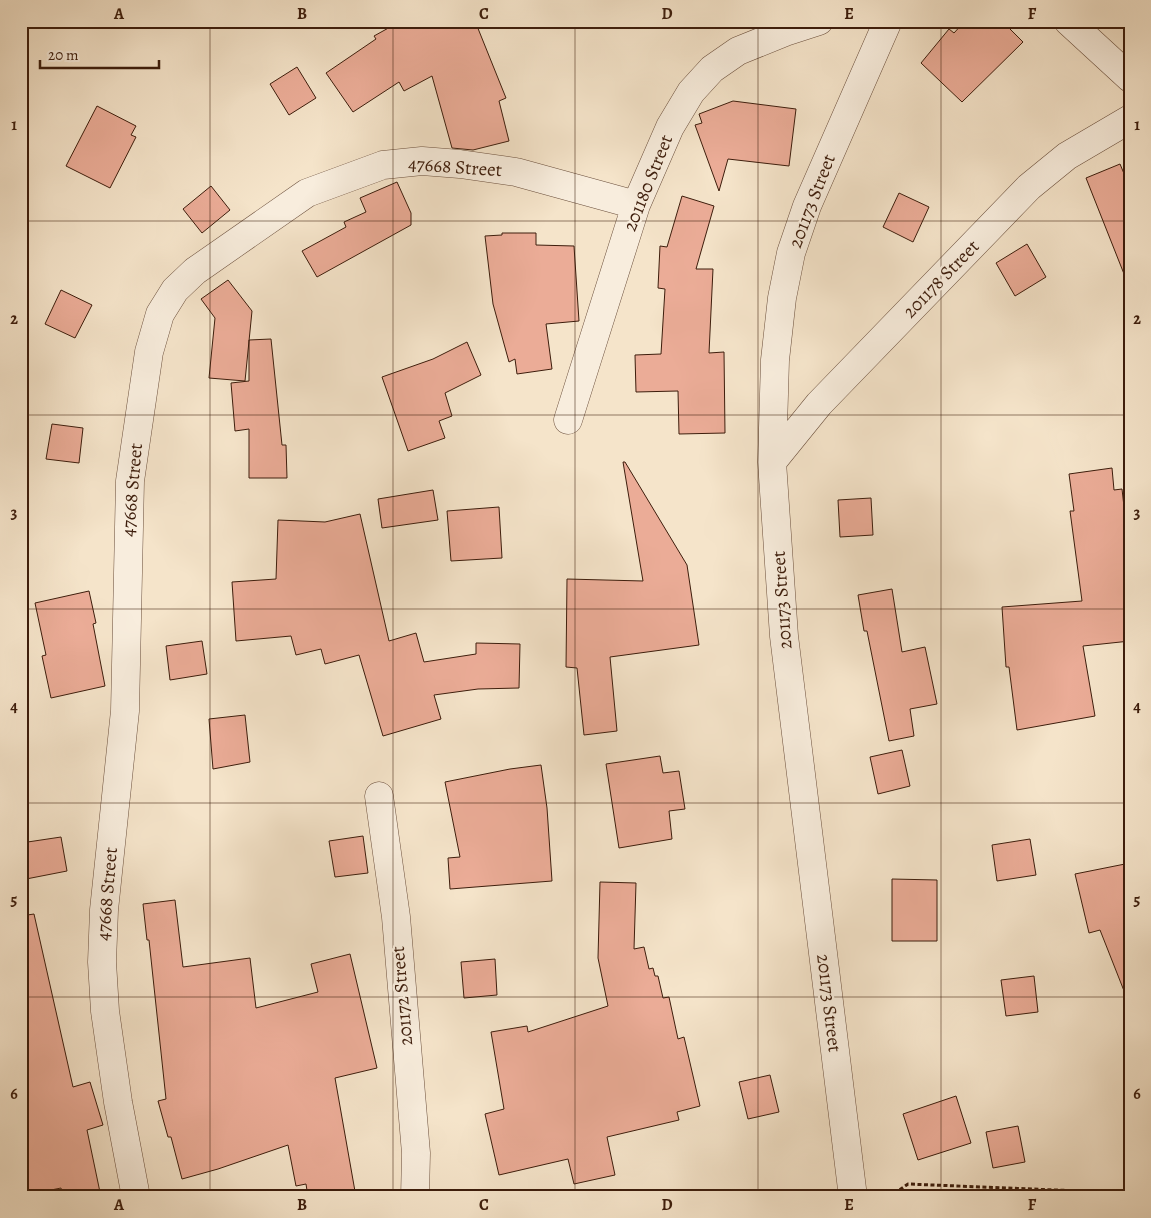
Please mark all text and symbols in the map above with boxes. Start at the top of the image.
text: A [113,3,125,25]
text: B [297,3,307,25]
text: C [479,3,489,25]
text: D [661,3,673,25]
text: E [844,3,854,25]
text: F [1028,3,1037,25]
scale bar [40,38,159,70]
text: 20 m [48,45,79,65]
text: 1 [11,114,17,136]
text: 1 [1134,114,1140,136]
street label: 201180 Street [617,131,679,235]
street label: 201173 Street [782,150,842,252]
street label: 47668 Street [407,151,503,183]
street label: 201178 Street [897,234,985,324]
text: 2 [10,308,18,330]
text: 2 [1133,308,1141,330]
street label: 47668 Street [115,442,149,538]
text: 3 [11,502,18,524]
text: 3 [1134,502,1141,524]
street label: 201173 Street [766,550,798,650]
text: 4 [10,696,18,718]
text: 4 [1133,696,1141,718]
street label: 47668 Street [90,846,124,942]
text: 5 [11,889,18,911]
text: 5 [1134,889,1141,911]
street label: 201172 Street [385,945,419,1047]
street label: 201173 Street [810,953,848,1053]
text: 6 [10,1083,18,1105]
text: 6 [1133,1083,1141,1105]
text: A [113,1194,125,1216]
text: B [297,1194,307,1216]
text: C [479,1194,489,1216]
text: D [661,1194,673,1216]
text: E [844,1194,854,1216]
text: F [1028,1194,1037,1216]

